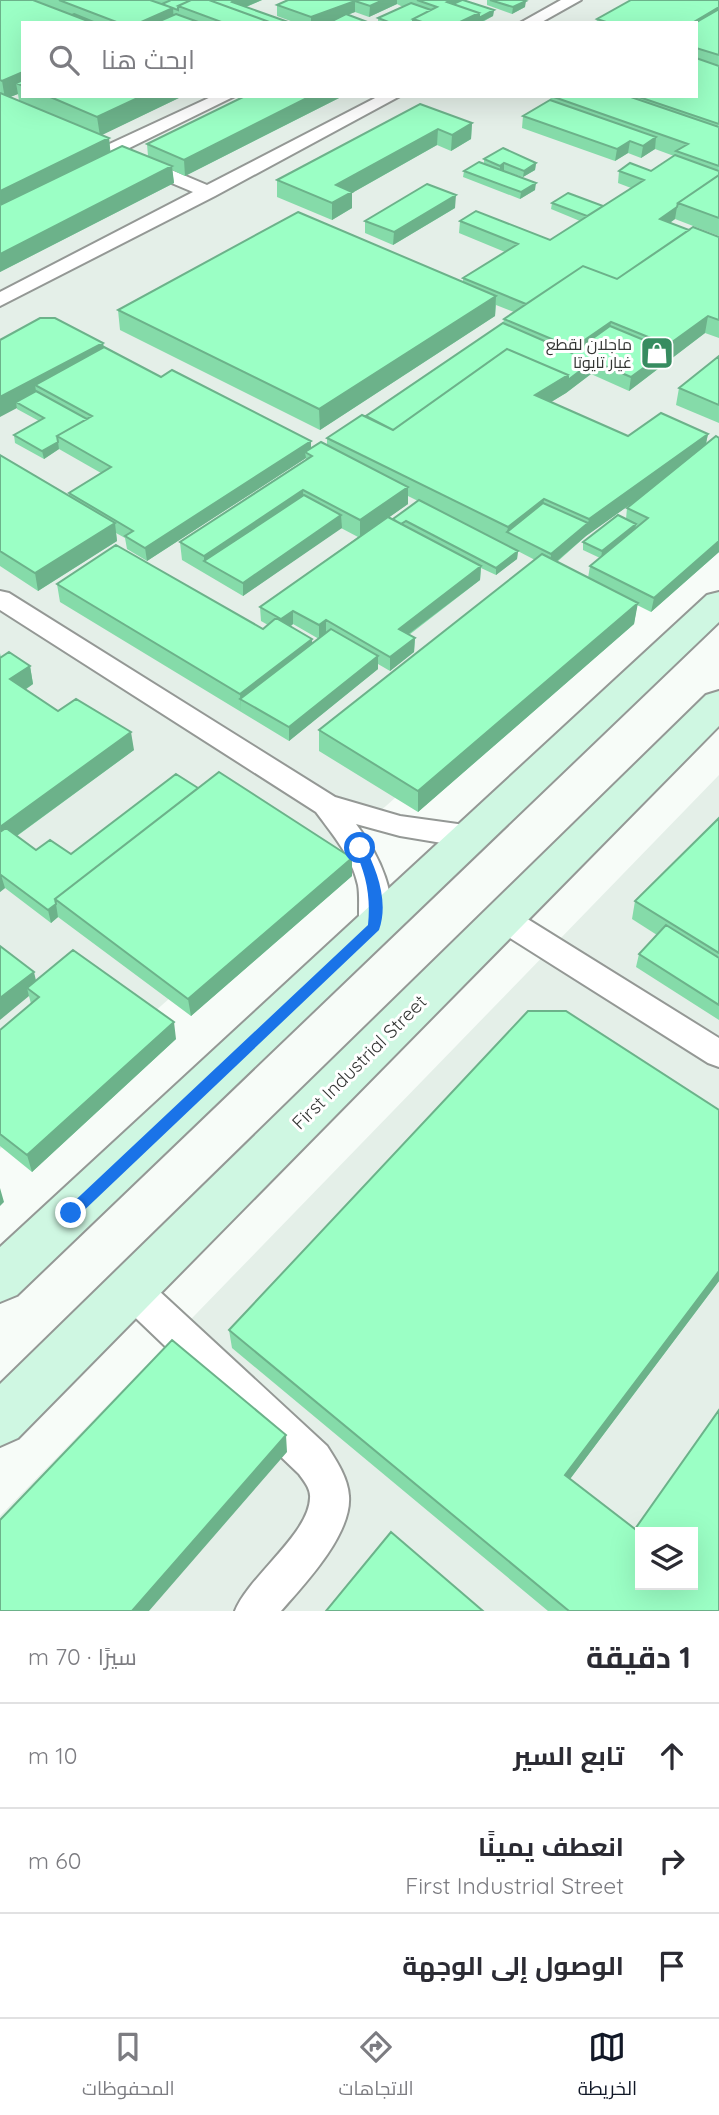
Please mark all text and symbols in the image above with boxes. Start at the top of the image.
search box [21,21,698,98]
icon: search [45,41,83,79]
text: ابحث هنا [101,43,195,76]
place label: ماجلان لقطع غيار تايوتا [546,334,632,372]
shop icon: ماجلان لقطع غيار تايوتا [638,334,676,372]
route start [344,832,375,863]
street label: First Industrial Street [287,990,431,1134]
route end [55,1197,86,1228]
map controls [635,1527,698,1590]
button: layers [635,1527,698,1590]
text: 1 دقيقة [586,1638,691,1676]
text: سيرًا · 70 m [28,1642,137,1671]
icon: ahead [653,1737,691,1775]
text: تابع السير [513,1739,624,1772]
text: 10 m [28,1741,77,1770]
text: انعطف يمينًا [478,1830,624,1863]
icon: right [653,1842,691,1880]
text: 60 m [28,1846,81,1875]
text: First Industrial Street [405,1871,624,1900]
icon: arrive [653,1947,691,1985]
text: الوصول إلى الوجهة [402,1949,624,1982]
tab: المحفوظات [82,2028,175,2106]
tab: الاتجاهات [338,2028,414,2106]
tab: الخريطة [578,2028,637,2106]

